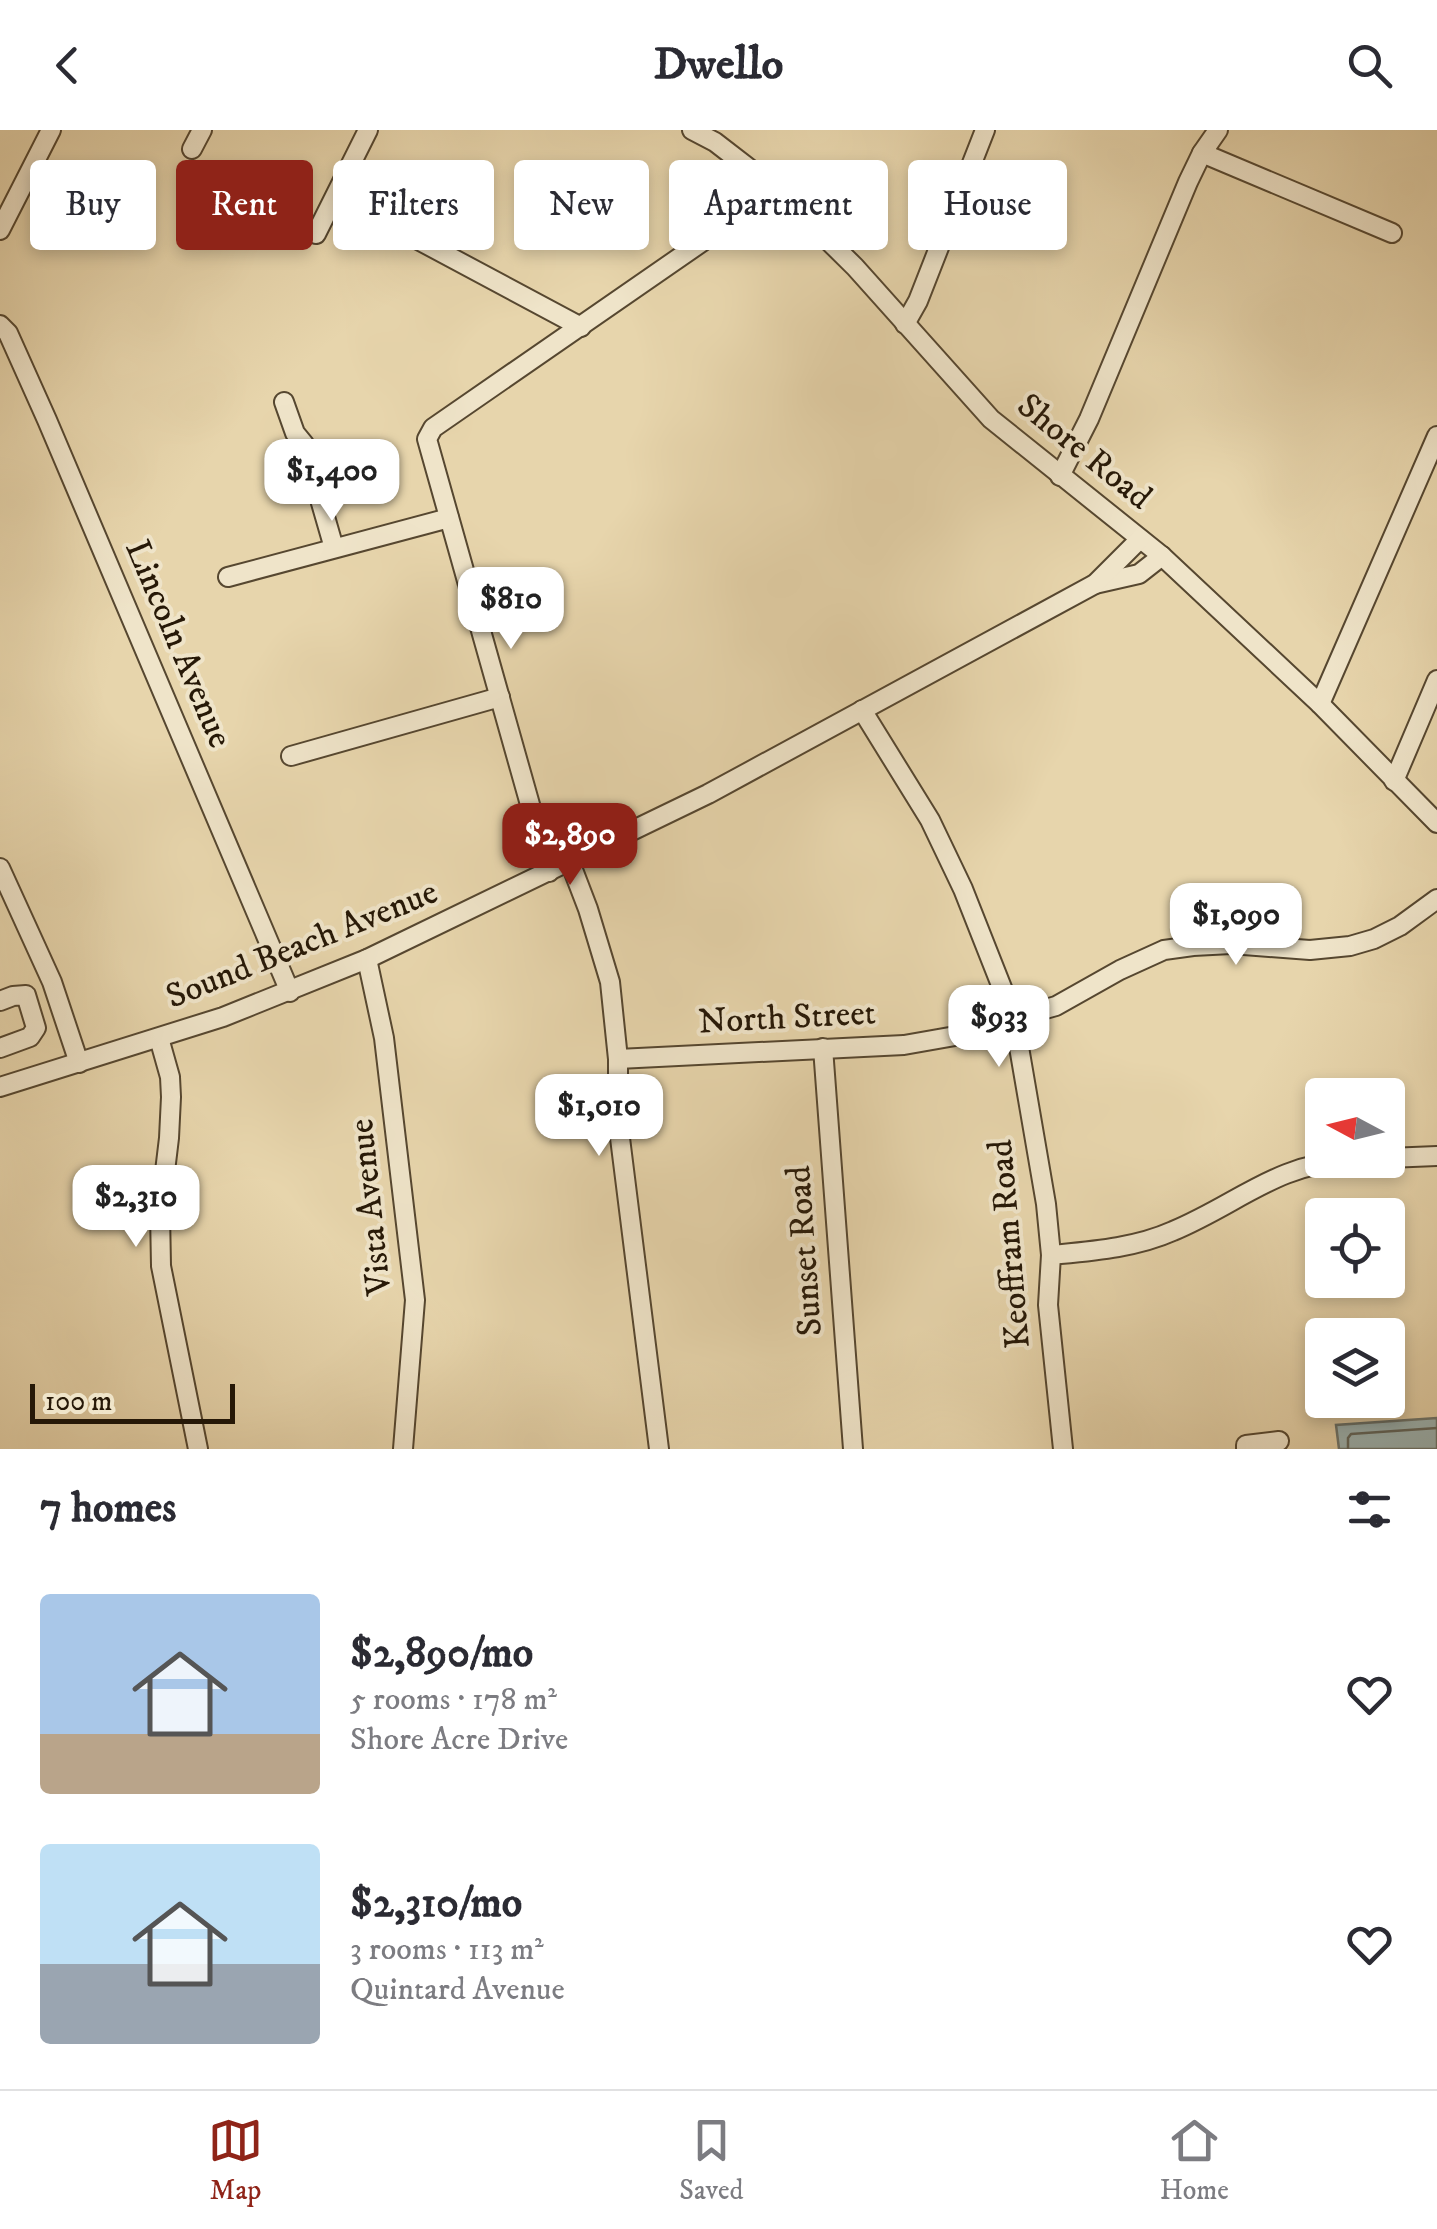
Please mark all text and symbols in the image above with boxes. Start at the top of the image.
text: Dwello [654,37,783,93]
icon: back [40,38,95,93]
icon: search [1342,38,1397,93]
chip: Buy [30,160,156,250]
chip: Rent [176,160,313,250]
chip: Filters [333,160,494,250]
chip: New [514,160,649,250]
chip: Apartment [669,160,888,250]
chip: House [908,160,1067,250]
street label: Shore Road [1008,384,1161,520]
pin: $1,400 [251,439,413,524]
text: $1,400 [286,451,378,491]
street label: Lincoln Avenue [114,533,242,755]
pin: $810 [452,567,570,652]
text: $810 [480,579,542,619]
pin: $2,890 [489,803,651,888]
text: $2,890 [524,815,616,855]
street label: Sound Beach Avenue [160,871,444,1019]
pin: $1,090 [1155,883,1317,968]
text: $1,090 [1192,895,1280,935]
pin: $933 [940,985,1058,1070]
street label: North Street [697,991,877,1045]
text: $933 [970,997,1028,1037]
pin: $1,010 [518,1074,680,1159]
north arrow [1305,1078,1405,1178]
map controls [1305,1078,1405,1418]
text: $1,010 [557,1086,641,1126]
street label: Vista Avenue [340,1117,402,1298]
street label: Keoffram Road [979,1137,1041,1350]
street label: Sunset Road [777,1164,833,1338]
pin: $2,310 [55,1165,217,1250]
text: $2,310 [95,1177,177,1217]
button: locate [1305,1198,1405,1298]
button: layers [1305,1318,1405,1418]
scale bar [30,1379,235,1424]
text: 100 m [45,1384,112,1419]
icon: filters [1342,1482,1397,1537]
text: 7 homes [40,1483,176,1535]
text: $2,890/mo [350,1628,533,1680]
icon: home [120,1634,240,1754]
icon: heart [1342,1667,1397,1722]
text: 5 rooms · 178 m² [350,1680,557,1720]
text: Shore Acre Drive [350,1720,568,1760]
text: $2,310/mo [350,1878,522,1930]
icon: home [120,1884,240,2004]
icon: heart [1342,1917,1397,1972]
text: 3 rooms · 113 m² [350,1930,544,1970]
text: Quintard Avenue [350,1970,565,2010]
tab: Map [208,2113,263,2208]
tab: Saved [679,2113,744,2208]
tab: Home [1160,2113,1229,2208]

